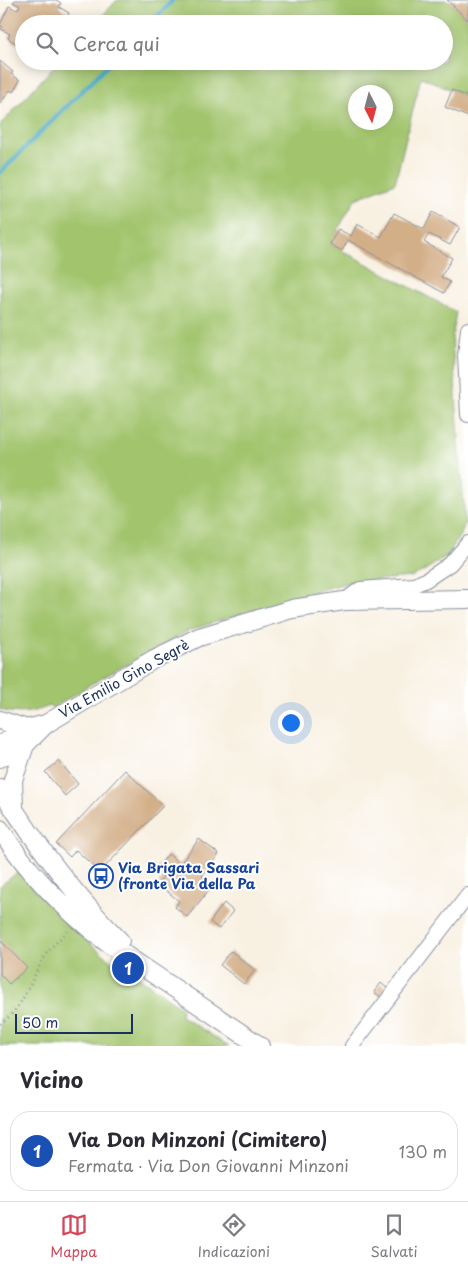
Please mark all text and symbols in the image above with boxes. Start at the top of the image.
search box [15,15,453,70]
icon: search [33,29,61,57]
text: Cerca qui [73,29,160,57]
north arrow [348,85,393,130]
street label: Via Emilio Gino Segrè [55,634,193,723]
your location [278,710,304,736]
place label: Via Brigata Sassari (fronte Via della Pa [118,857,259,894]
bus stop icon: Via Brigata Sassari (fronte Via della Pa [88,863,114,889]
pin: 1 [112,949,144,987]
scale bar [15,1011,132,1034]
text: 50 m [22,1012,58,1033]
text: Vicino [20,1063,83,1095]
text: Via Don Minzoni (Cimitero) [68,1125,328,1153]
text: 1 [33,1139,41,1163]
text: 130 m [399,1139,447,1163]
text: Fermata · Via Don Giovanni Minzoni [68,1153,349,1177]
tab: Mappa [50,1211,97,1262]
tab: Indicazioni [198,1211,270,1262]
tab: Salvati [371,1211,418,1262]

